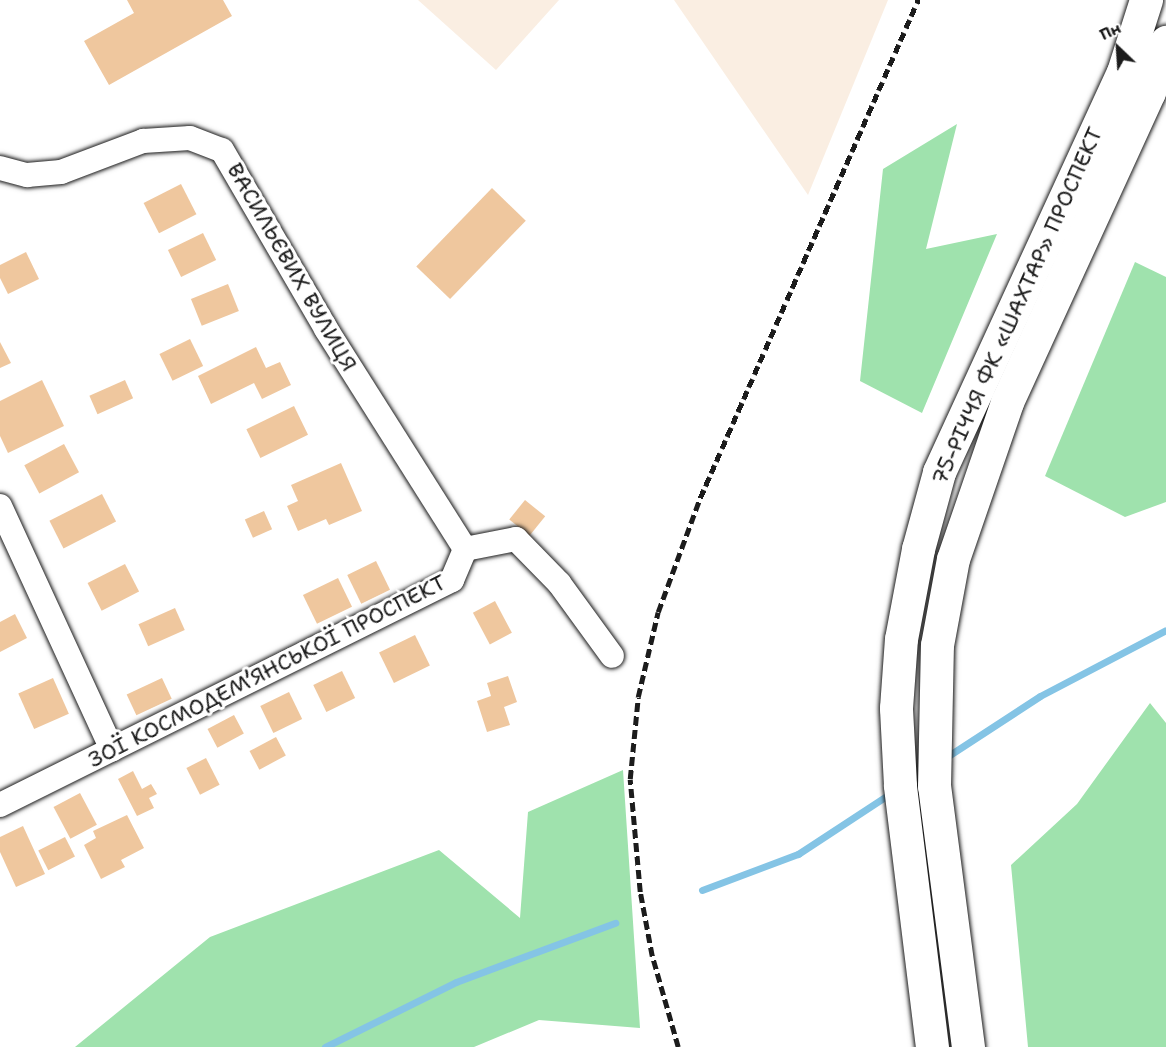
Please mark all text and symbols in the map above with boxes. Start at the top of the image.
text: Пн [1096,17,1124,45]
north arrow [1088,18,1148,78]
street label: 75-РІЧЧЯ ФК «ШАХТАР» ПРОСПЕКТ [926,123,1108,489]
street label: ВАСИЛЬЄВИХ ВУЛИЦЯ [222,158,362,376]
street label: ЗОЇ КОСМОДЕМ’ЯНСЬКОЇ ПРОСПЕКТ [84,569,450,773]

